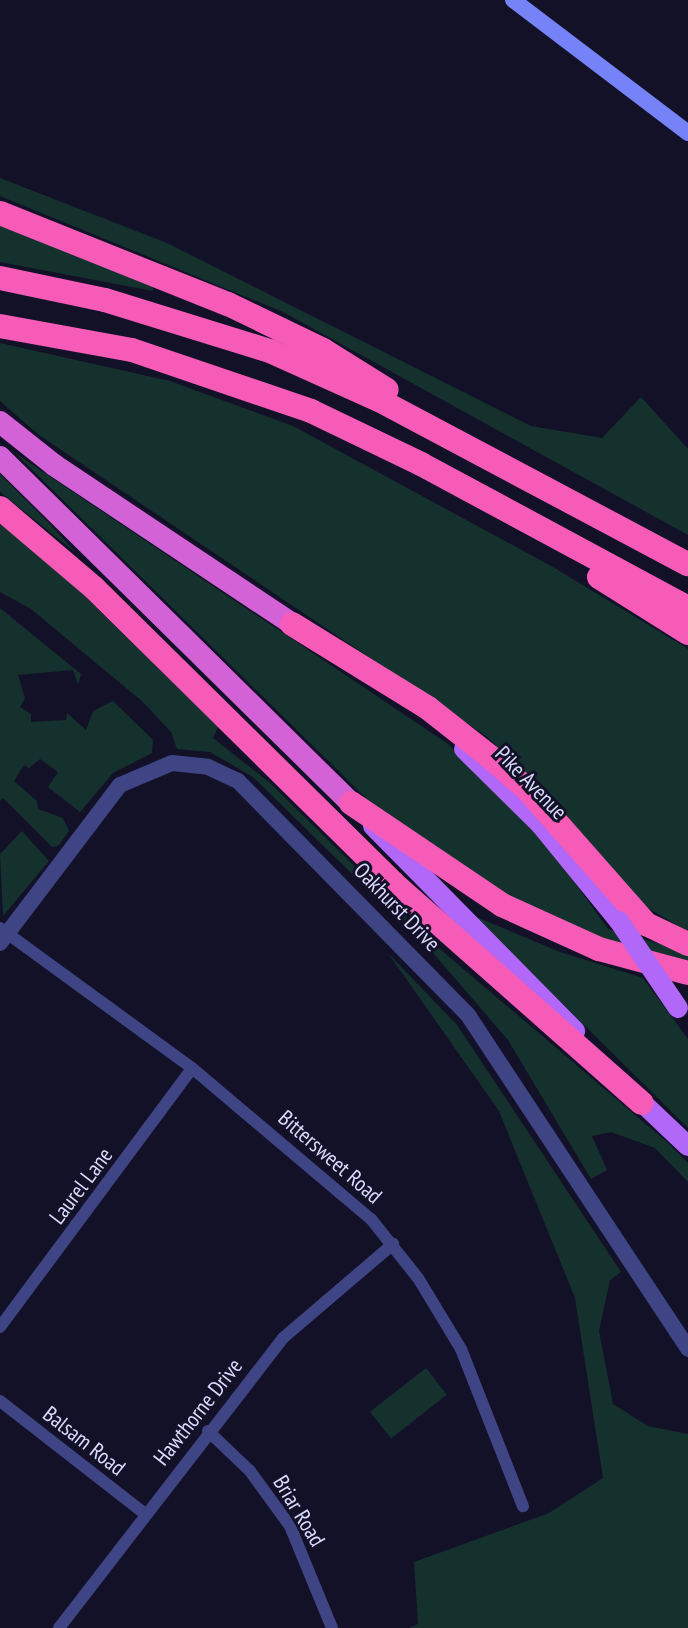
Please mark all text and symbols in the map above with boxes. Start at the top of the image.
street label: Pike Avenue [489,741,573,825]
street label: Oakhurst Drive [348,857,446,957]
street label: Bittersweet Road [273,1105,387,1209]
street label: Laurel Lane [44,1143,118,1229]
street label: Hawthorne Drive [148,1353,248,1471]
street label: Balsam Road [38,1401,130,1481]
street label: Briar Road [268,1471,330,1551]

